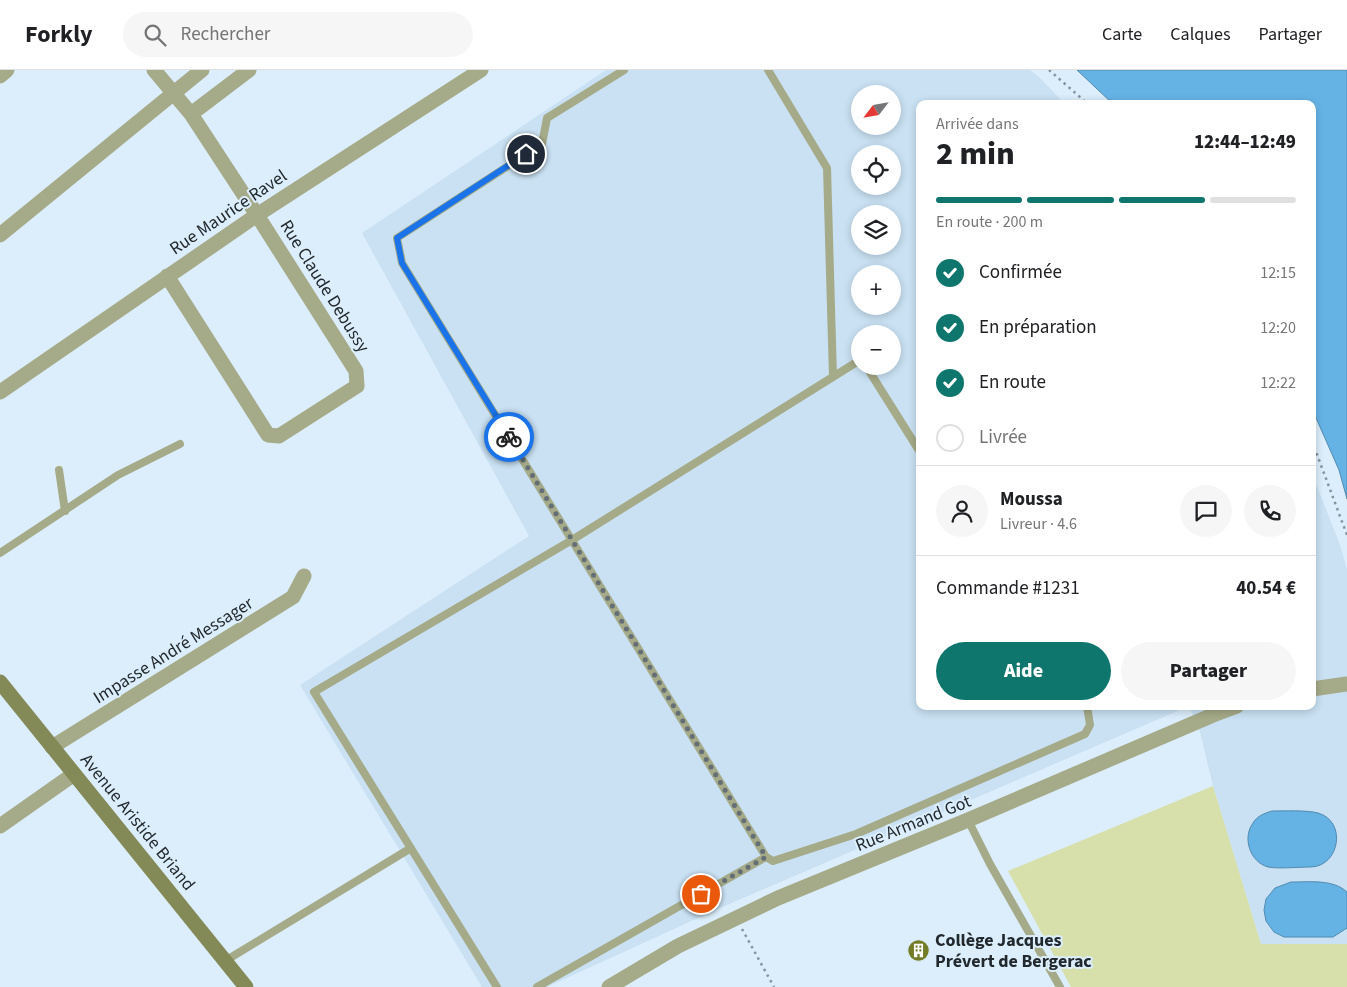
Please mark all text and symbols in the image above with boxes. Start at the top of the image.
search box [123,12,473,57]
text: Forkly [25,17,93,52]
icon: search [141,21,169,49]
text: Rechercher [181,21,270,48]
text: Carte [1102,22,1142,47]
text: Calques [1170,22,1230,47]
text: Partager [1258,22,1322,47]
north arrow [851,85,901,135]
map controls [851,85,901,375]
text: Arrivée dans [936,113,1019,135]
text: 12:44–12:49 [1194,129,1296,156]
text: 2 min [936,131,1015,177]
pin [505,133,547,175]
icon: home [512,140,540,168]
button: locate [851,145,901,195]
street label: Rue Maurice Ravel [165,164,292,261]
button: layers [851,205,901,255]
text: En route · 200 m [936,211,1043,233]
street label: Rue Claude Debussy [274,215,376,358]
icon: check [936,259,964,287]
text: Confirmée [979,259,1062,286]
text: 12:15 [1260,262,1296,284]
button: + [851,265,901,315]
icon: check [936,314,964,342]
text: En préparation [979,314,1097,341]
text: 12:20 [1260,317,1296,339]
button: − [851,325,901,375]
icon: check [936,369,964,397]
text: En route [979,369,1046,396]
text: 12:22 [1260,372,1296,394]
courier [484,412,534,462]
icon: bike [495,423,523,451]
text: Livrée [979,424,1027,451]
button: person [936,485,988,537]
button: chat [1180,485,1232,537]
button: phone [1244,485,1296,537]
text: Moussa [1000,486,1063,513]
text: Livreur · 4.6 [1000,513,1077,535]
text: Commande #1231 [936,575,1080,602]
text: 40.54 € [1236,575,1296,602]
street label: Impasse André Messager [88,591,259,710]
button: Aide [936,642,1111,700]
button: Partager [1121,642,1296,700]
street label: Avenue Aristide Briand [74,748,201,896]
street label: Rue Armand Got [852,789,975,858]
pin [680,873,722,915]
icon: bag [687,880,715,908]
place label: Collège Jacques Prévert de Bergerac [935,928,1092,974]
building icon: Collège Jacques Prévert de Bergerac [907,938,931,962]

